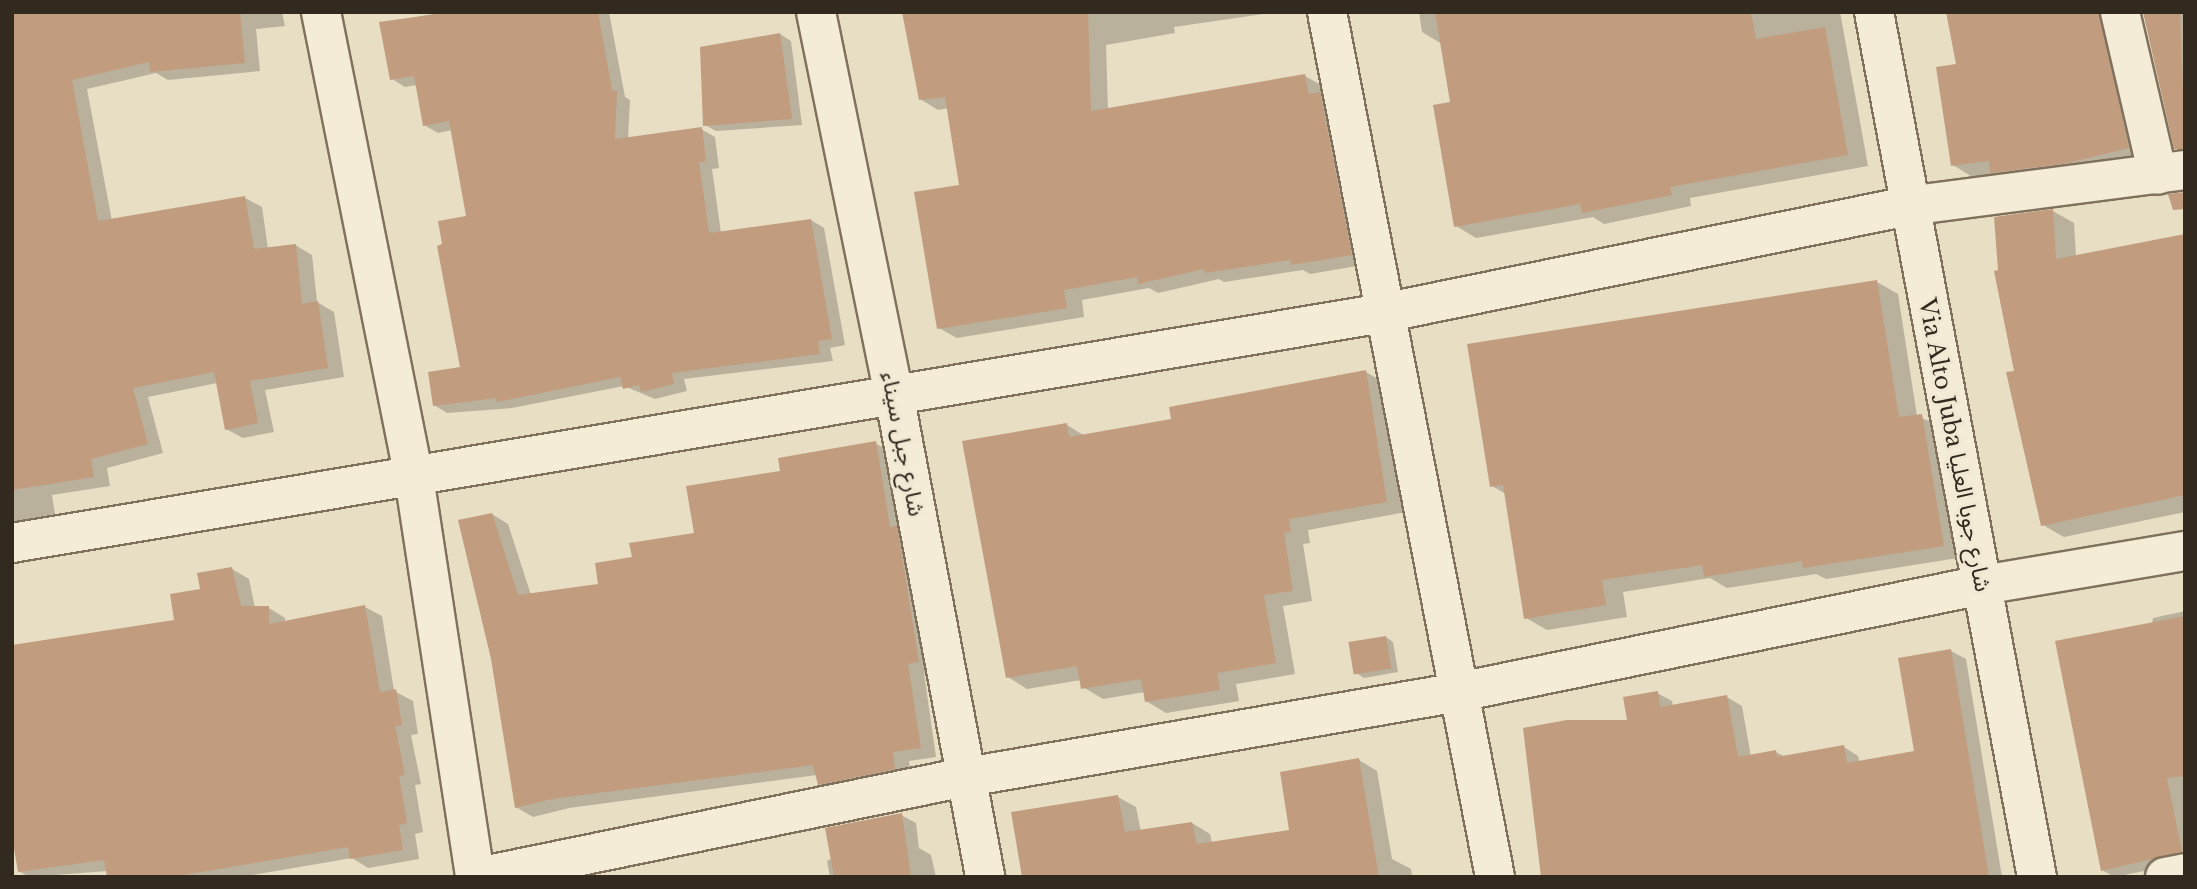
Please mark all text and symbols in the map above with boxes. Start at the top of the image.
street label: Via Alto Juba شارع جوبا العليا [1913,295,1997,595]
street label: شارع جبل سيناء [875,369,931,519]

